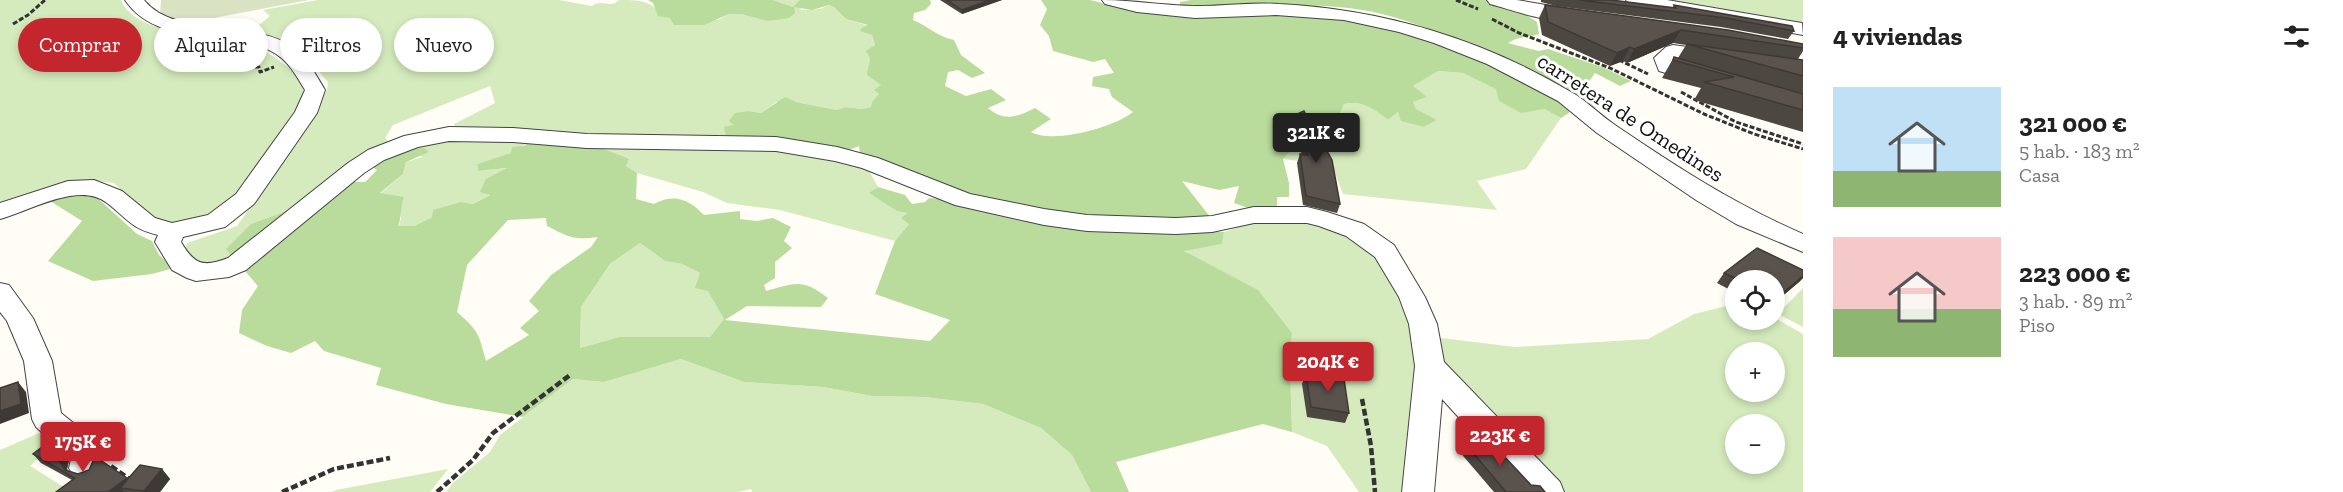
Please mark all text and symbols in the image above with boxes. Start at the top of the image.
chip: Comprar [18,18,142,72]
chip: Alquilar [154,18,268,72]
chip: Filtros [280,18,382,72]
chip: Nuevo [394,18,494,72]
text: 4 viviendas [1833,20,1963,52]
icon: filters [2280,20,2313,53]
street label: carretera de Omedines [1533,47,1729,188]
text: 321 000 € [2019,107,2127,139]
icon: home [1881,111,1953,183]
pin: 321K € [1267,113,1365,164]
text: 321K € [1287,120,1345,144]
text: 5 hab. · 183 m² [2019,139,2140,163]
text: Casa [2019,163,2060,187]
text: 223 000 € [2019,257,2131,289]
icon: home [1881,261,1953,333]
map controls [1725,270,1785,474]
button: locate [1725,270,1785,330]
text: 3 hab. · 89 m² [2019,289,2132,313]
text: Piso [2019,313,2055,337]
pin: 204K € [1279,342,1377,393]
button: + [1725,342,1785,402]
text: 204K € [1297,349,1359,373]
button: − [1725,414,1785,474]
pin: 223K € [1451,416,1549,467]
pin: 175K € [34,422,132,473]
text: 223K € [1469,423,1531,447]
text: 175K € [54,429,112,453]

